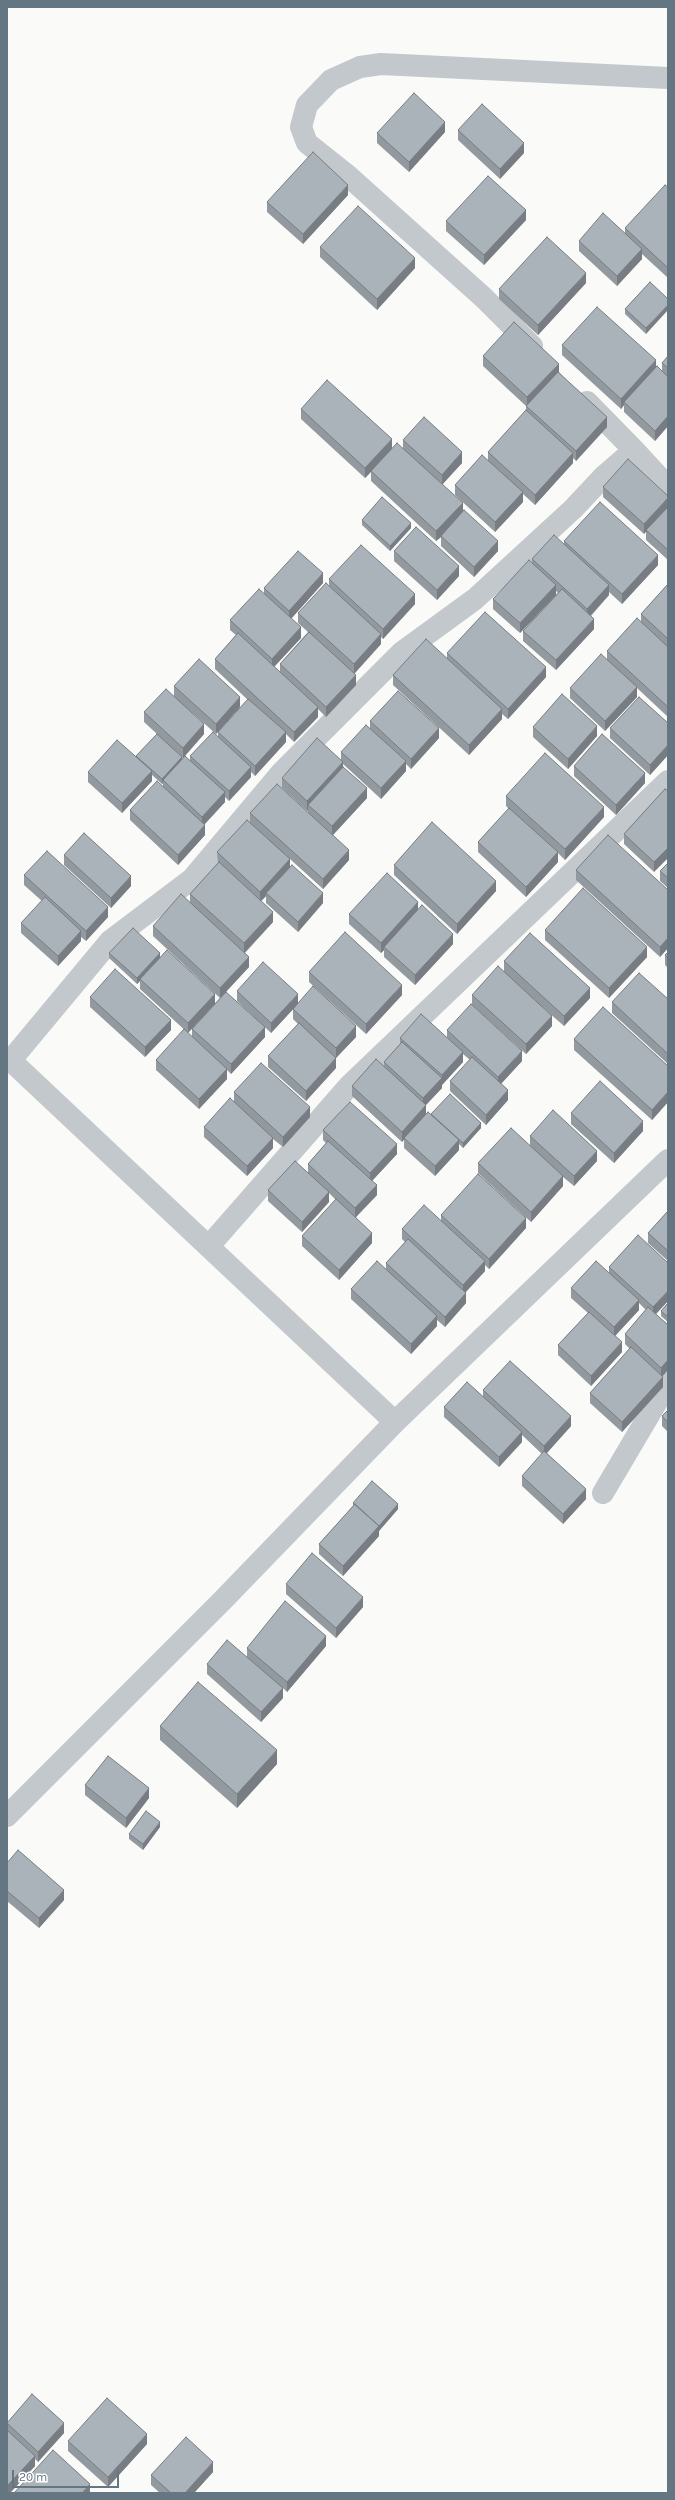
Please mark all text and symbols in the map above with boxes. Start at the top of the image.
scale bar [14,2462,121,2488]
text: 20 m [19,2470,47,2484]

